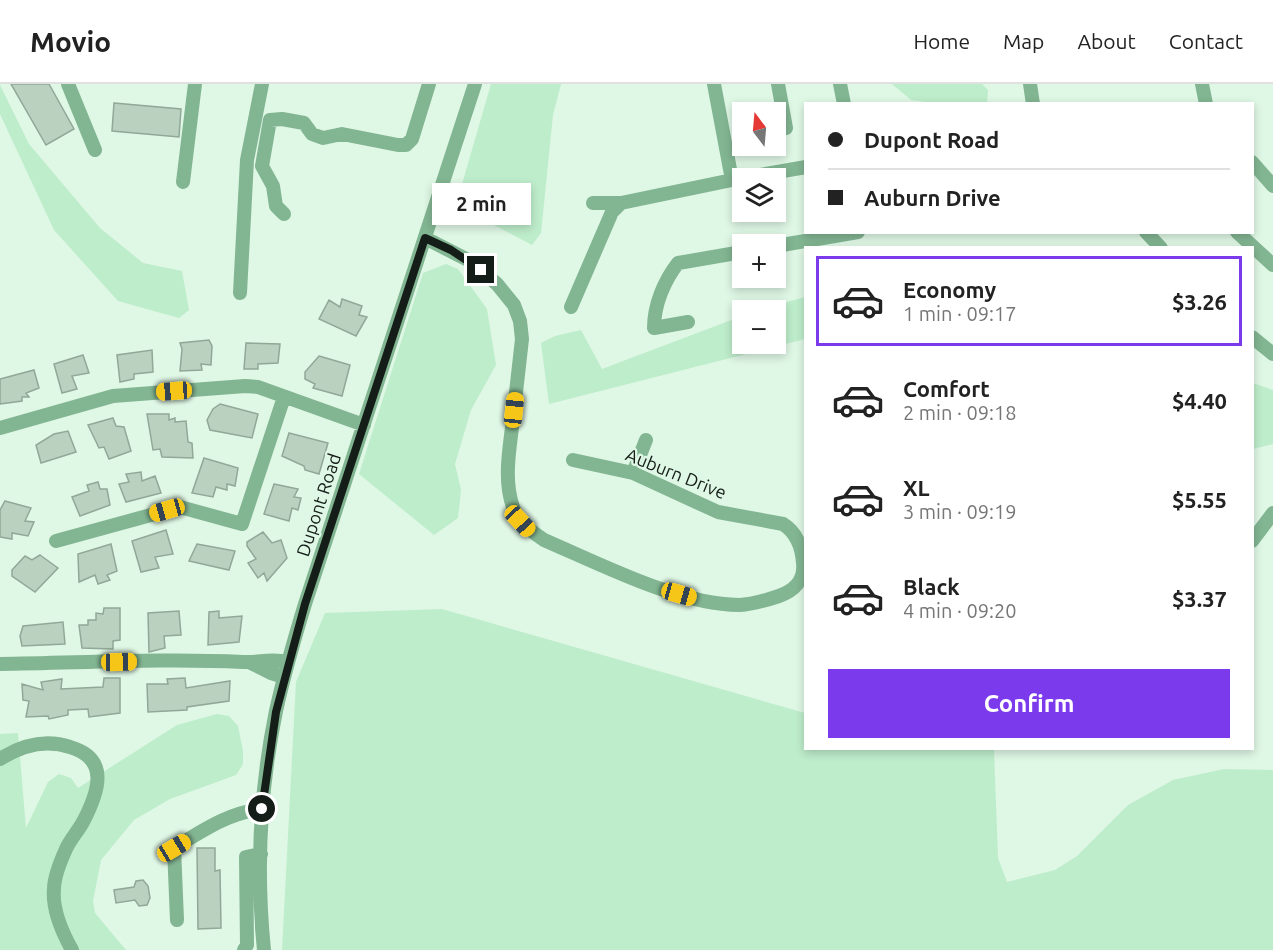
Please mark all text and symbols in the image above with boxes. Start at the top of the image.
text: Movio [30,26,111,57]
text: Home [913,29,970,53]
text: Map [1003,29,1044,53]
text: About [1077,29,1136,53]
text: Contact [1169,29,1243,53]
north arrow [732,102,786,156]
map controls [732,102,786,354]
text: Dupont Road [864,127,999,152]
button: layers [732,168,786,222]
callout: 2 min [432,183,530,225]
text: Auburn Drive [864,185,1001,210]
text: 2 min [456,192,507,215]
button: + [732,234,786,288]
route end [467,256,494,283]
icon: car [831,274,885,328]
text: Economy [903,277,996,302]
text: $3.26 [1172,289,1227,314]
button: − [732,300,786,354]
text: 1 min · 09:17 [903,302,1017,325]
icon: car [831,373,885,427]
text: Comfort [903,376,990,401]
car [155,381,193,401]
text: $4.40 [1172,388,1227,413]
car [503,391,525,429]
text: 2 min · 09:18 [903,401,1017,424]
street label: Auburn Drive [623,444,730,502]
street label: Dupont Road [292,451,344,559]
icon: car [831,472,885,526]
text: XL [903,475,930,500]
text: $5.55 [1172,487,1227,512]
car [147,496,187,524]
text: 3 min · 09:19 [903,500,1017,523]
car [501,502,539,540]
icon: car [831,571,885,625]
text: Black [903,574,960,599]
car [659,580,699,608]
text: $3.37 [1172,586,1227,611]
text: 4 min · 09:20 [903,599,1017,622]
car [101,653,137,671]
button: Confirm [828,669,1230,738]
route start [248,795,275,822]
car [154,831,194,865]

